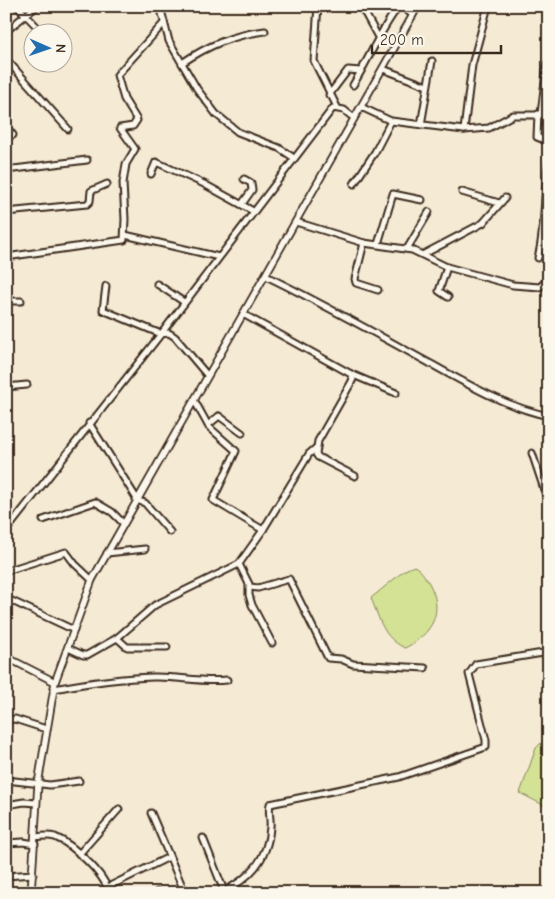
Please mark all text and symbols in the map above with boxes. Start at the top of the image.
north arrow [22,22,72,72]
scale bar [372,22,501,54]
text: 200 m [380,31,424,49]
text: N [52,44,69,53]

